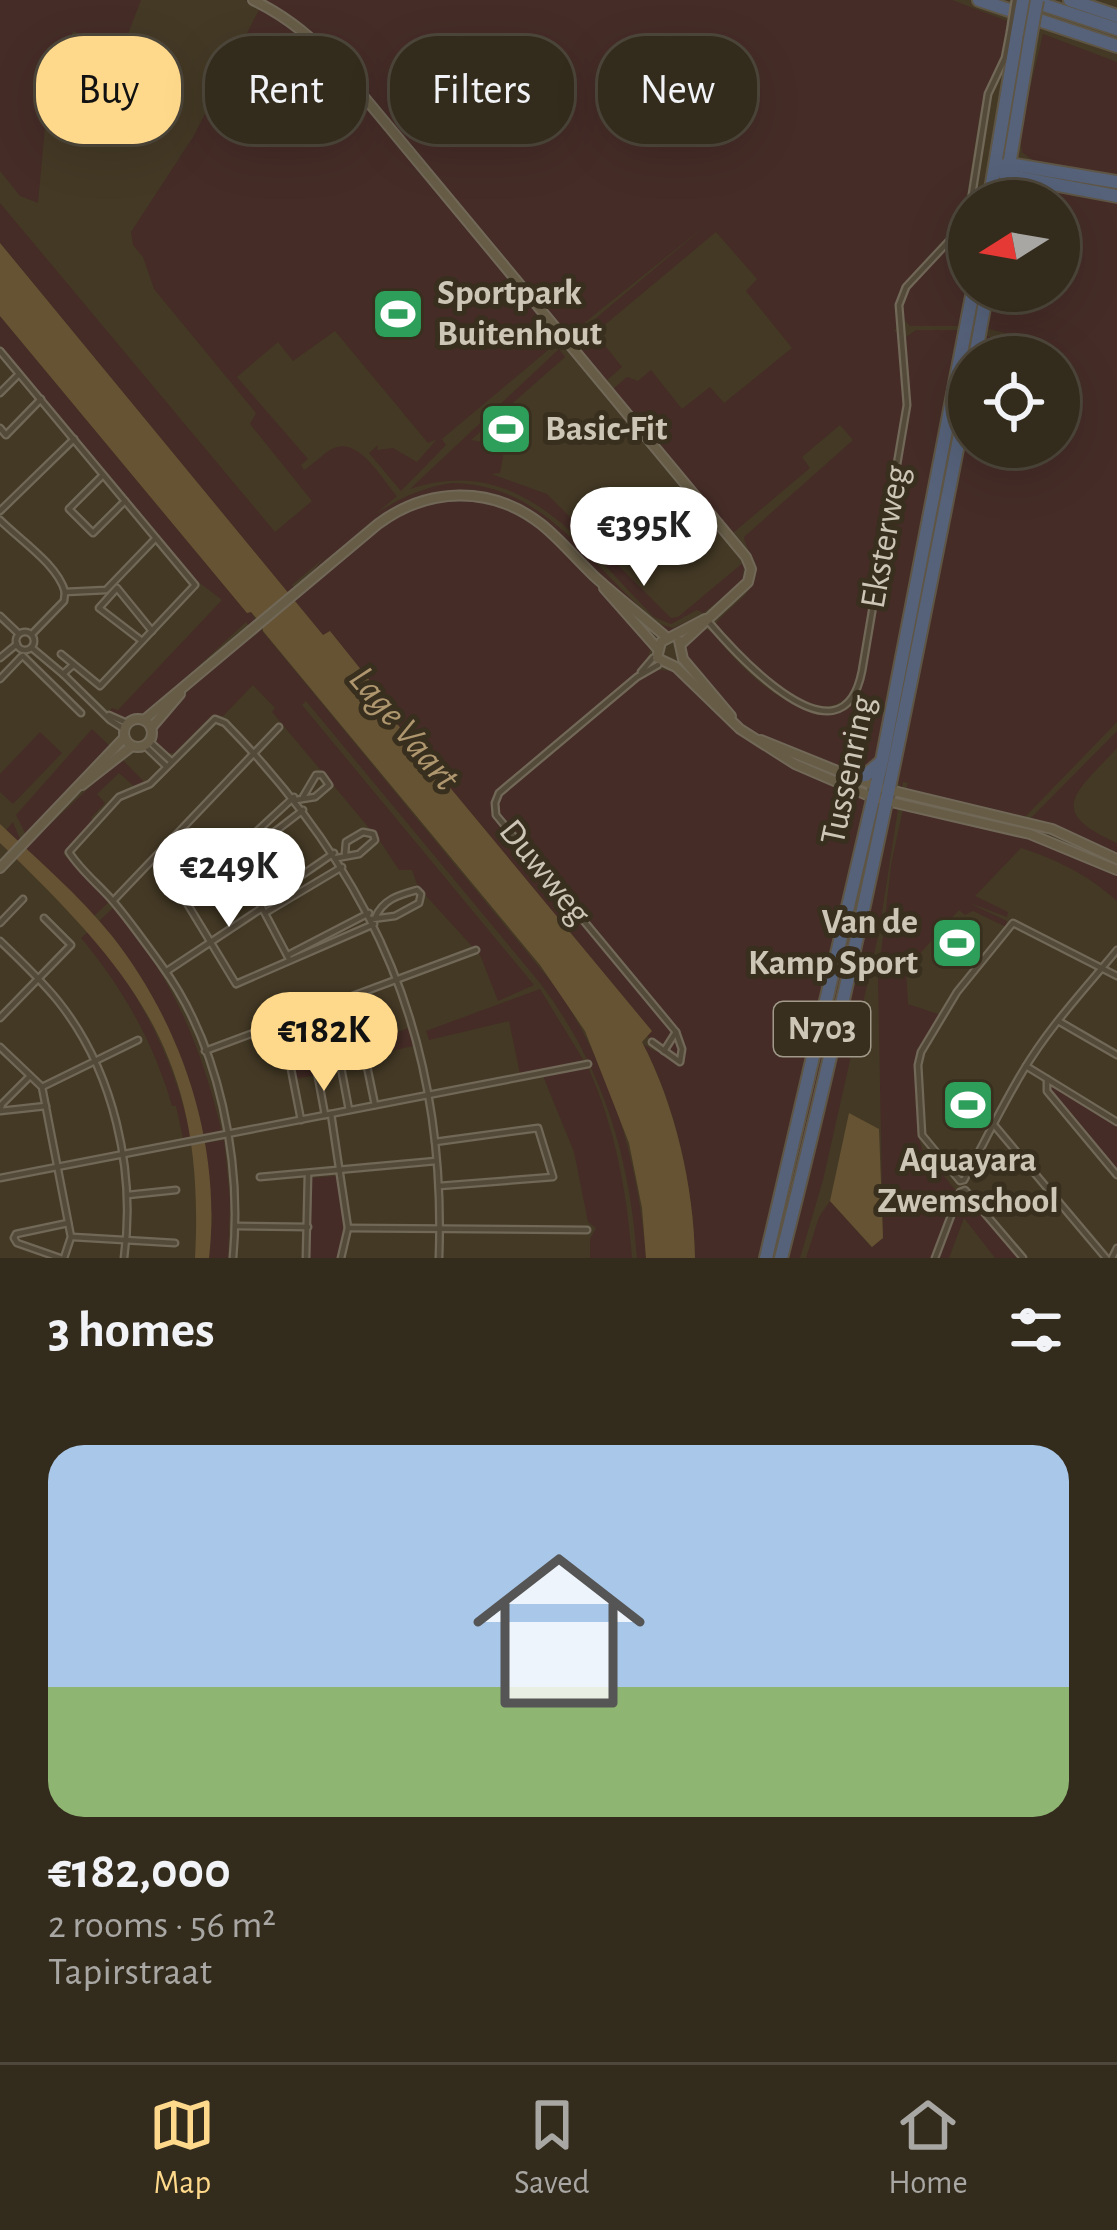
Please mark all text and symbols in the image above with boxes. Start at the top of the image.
chip: Buy [36,36,181,144]
chip: Rent [205,36,366,144]
chip: Filters [390,36,574,144]
chip: New [598,36,757,144]
north arrow [948,180,1080,312]
map controls [948,180,1080,468]
place label: Sportpark Buitenhout [437,275,602,352]
sports icon: Sportpark Buitenhout [370,286,426,342]
button: locate [948,336,1080,468]
sports icon: Basic-Fit [478,401,534,457]
place label: Basic-Fit [545,411,667,447]
street label: Eksterweg [855,462,915,611]
pin: €395K [560,487,728,589]
text: €395K [597,506,691,545]
water label: Lage Vaart [341,660,467,798]
street label: Tussenring [815,692,881,848]
street label: Duwweg [492,813,598,931]
pin: €249K [145,828,313,930]
text: €249K [180,847,278,886]
place label: Van de Kamp Sport [748,904,918,981]
sports icon: Van de Kamp Sport [929,915,985,971]
pin: €182K [240,992,408,1094]
road number: N703 [774,1002,870,1056]
text: €182K [278,1011,370,1050]
sports icon: Aquayara Zwemschool [940,1077,996,1133]
place label: Aquayara Zwemschool [877,1142,1059,1219]
icon: filters [1003,1297,1069,1363]
text: 3 homes [48,1305,215,1356]
icon: home [451,1523,667,1739]
text: €182,000 [48,1846,231,1897]
text: 2 rooms · 56 m² [48,1906,276,1945]
text: Tapirstraat [48,1953,212,1992]
tab: Map [149,2092,215,2204]
tab: Saved [514,2092,590,2204]
tab: Home [888,2092,968,2204]

